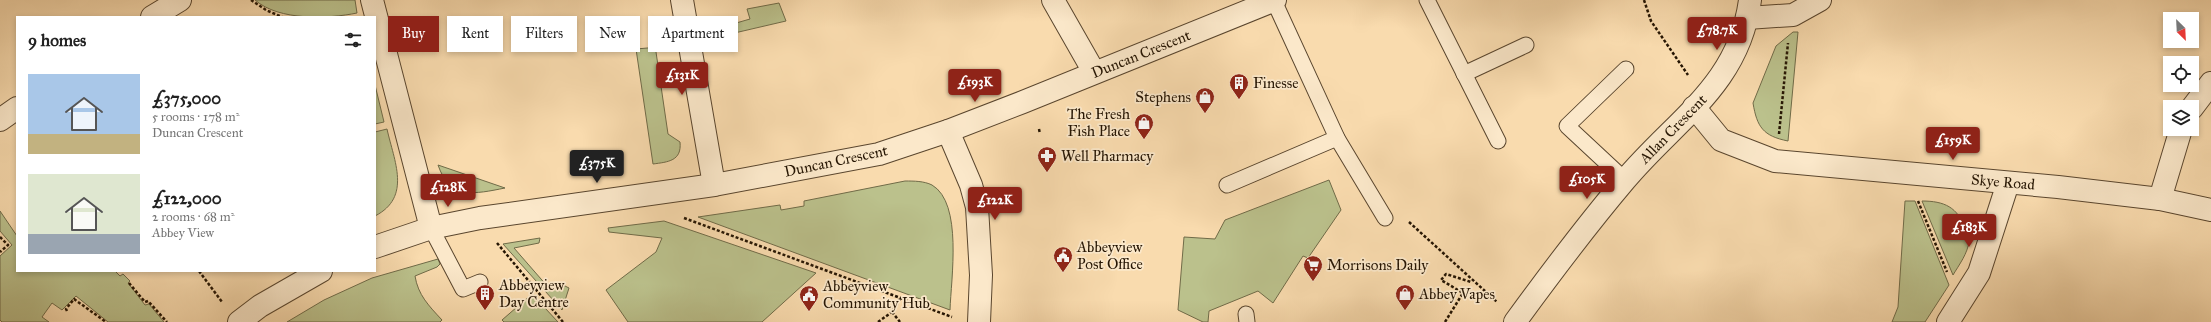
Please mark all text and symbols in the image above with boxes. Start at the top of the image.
north arrow [2163,12,2199,48]
map controls [2163,12,2199,136]
chip: Buy [388,16,439,52]
chip: Rent [447,16,503,52]
chip: Filters [511,16,577,52]
chip: New [585,16,640,52]
chip: Apartment [648,16,738,52]
pin: £78.7K [1684,17,1750,51]
text: £78.7K [1697,22,1737,38]
street label: Duncan Crescent [1089,26,1194,82]
icon: filters [342,29,364,51]
text: 9 homes [28,30,86,51]
button: locate [2163,56,2199,92]
pin: £131K [654,62,710,96]
text: £131K [665,67,699,83]
pin: £193K [947,69,1003,103]
building icon: Finesse [1228,72,1250,100]
text: £193K [957,74,993,90]
place label: Finesse [1253,74,1298,92]
shop icon: Stephens [1194,86,1216,114]
text: £375,000 [152,88,221,109]
place label: Stephens [1135,88,1191,106]
icon: home [60,90,108,138]
street label: Allan Crescent [1635,90,1711,168]
button: layers [2163,100,2199,136]
place label: The Fresh Fish Place [1067,105,1131,140]
text: 5 rooms · 178 m² [152,109,240,125]
shop icon: The Fresh Fish Place [1133,112,1155,140]
text: Duncan Crescent [152,125,243,141]
pin: £159K [1925,127,1981,161]
text: £159K [1935,132,1971,148]
street label: Duncan Crescent [783,141,890,181]
pharmacy icon: Well Pharmacy [1036,145,1058,173]
place label: Well Pharmacy [1061,147,1154,165]
pin: £375K [569,150,625,184]
text: £375K [579,155,615,171]
pin: £105K [1559,166,1615,200]
street label: Skye Road [1970,170,2036,194]
text: £105K [1569,171,1605,187]
pin: £128K [420,174,476,208]
text: £128K [430,179,466,195]
pin: £122K [967,187,1023,221]
text: £122,000 [152,188,222,209]
icon: home [60,190,108,238]
text: £122K [977,192,1013,208]
text: 2 rooms · 68 m² [152,209,234,225]
pin: £183K [1941,214,1997,248]
text: £183K [1951,219,1987,235]
text: Abbey View [152,225,214,241]
place label: Abbeyview Post Office [1076,238,1143,273]
public building icon: Abbeyview Post Office [1052,245,1074,273]
supermarket icon: Morrisons Daily [1302,254,1324,282]
place label: Morrisons Daily [1327,256,1429,274]
place label: Abbeyview Day Centre [498,276,569,311]
place label: Abbeyview Community Hub [822,277,930,312]
building icon: Abbeyview Day Centre [474,283,496,311]
shop icon: Abbey Vapes [1394,283,1416,311]
public building icon: Abbeyview Community Hub [798,284,820,312]
place label: Abbey Vapes [1418,285,1495,303]

